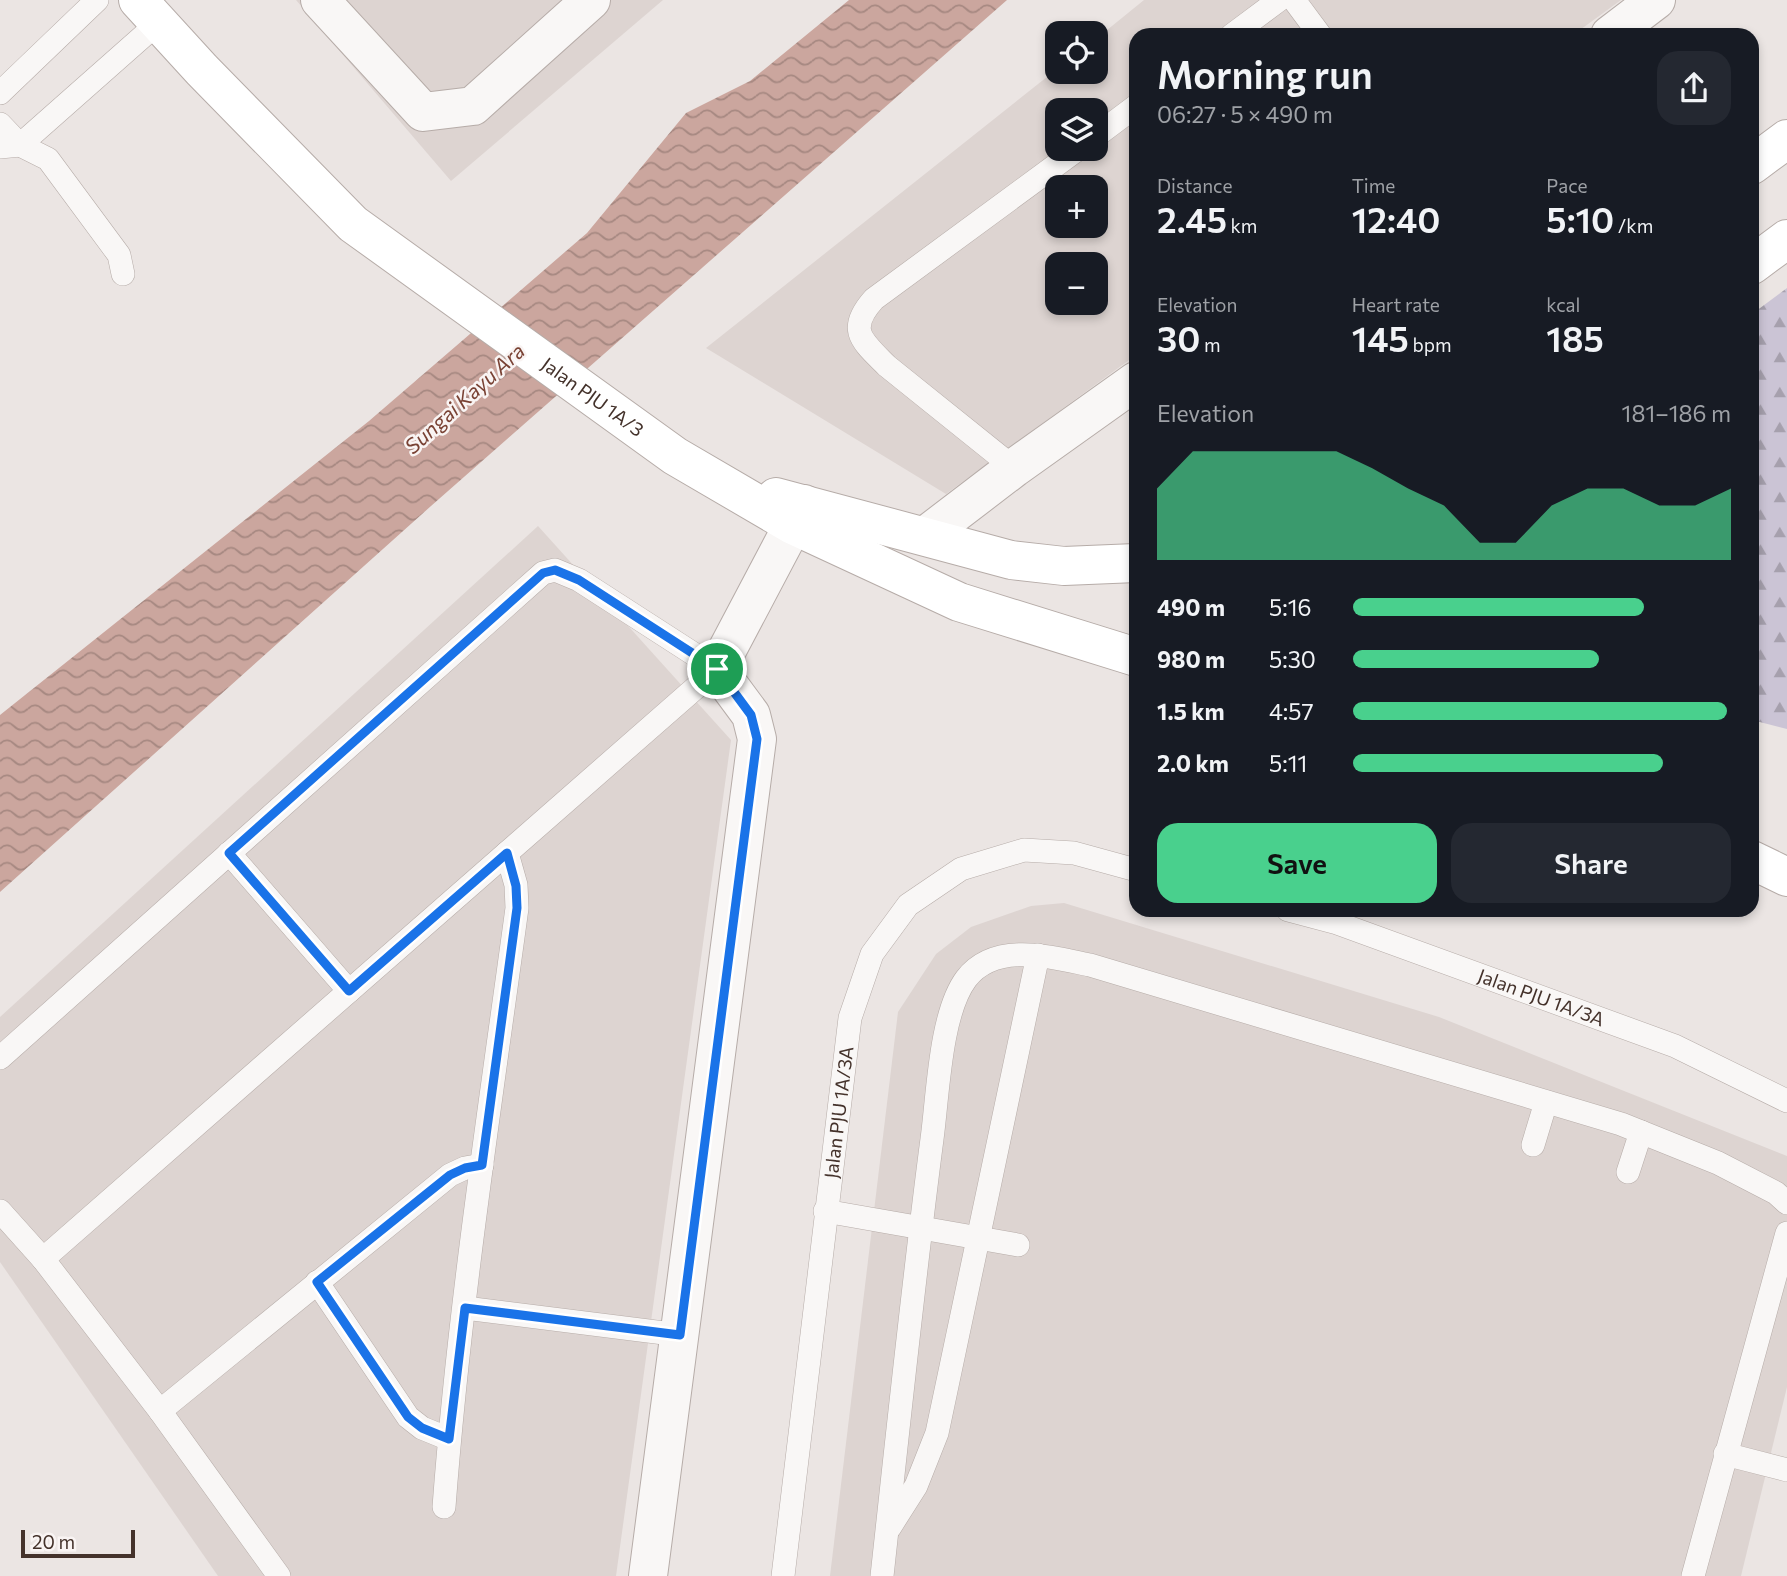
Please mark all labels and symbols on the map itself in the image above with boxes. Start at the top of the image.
water label: Sungai Kayu Ara [399,338,529,458]
street label: Jalan PJU 1A/3 [537,352,649,441]
pin [687,639,747,699]
street label: Jalan PJU 1A/3A [1475,963,1608,1030]
street label: Jalan PJU 1A/3A [819,1045,858,1180]
scale bar [21,1527,135,1559]

